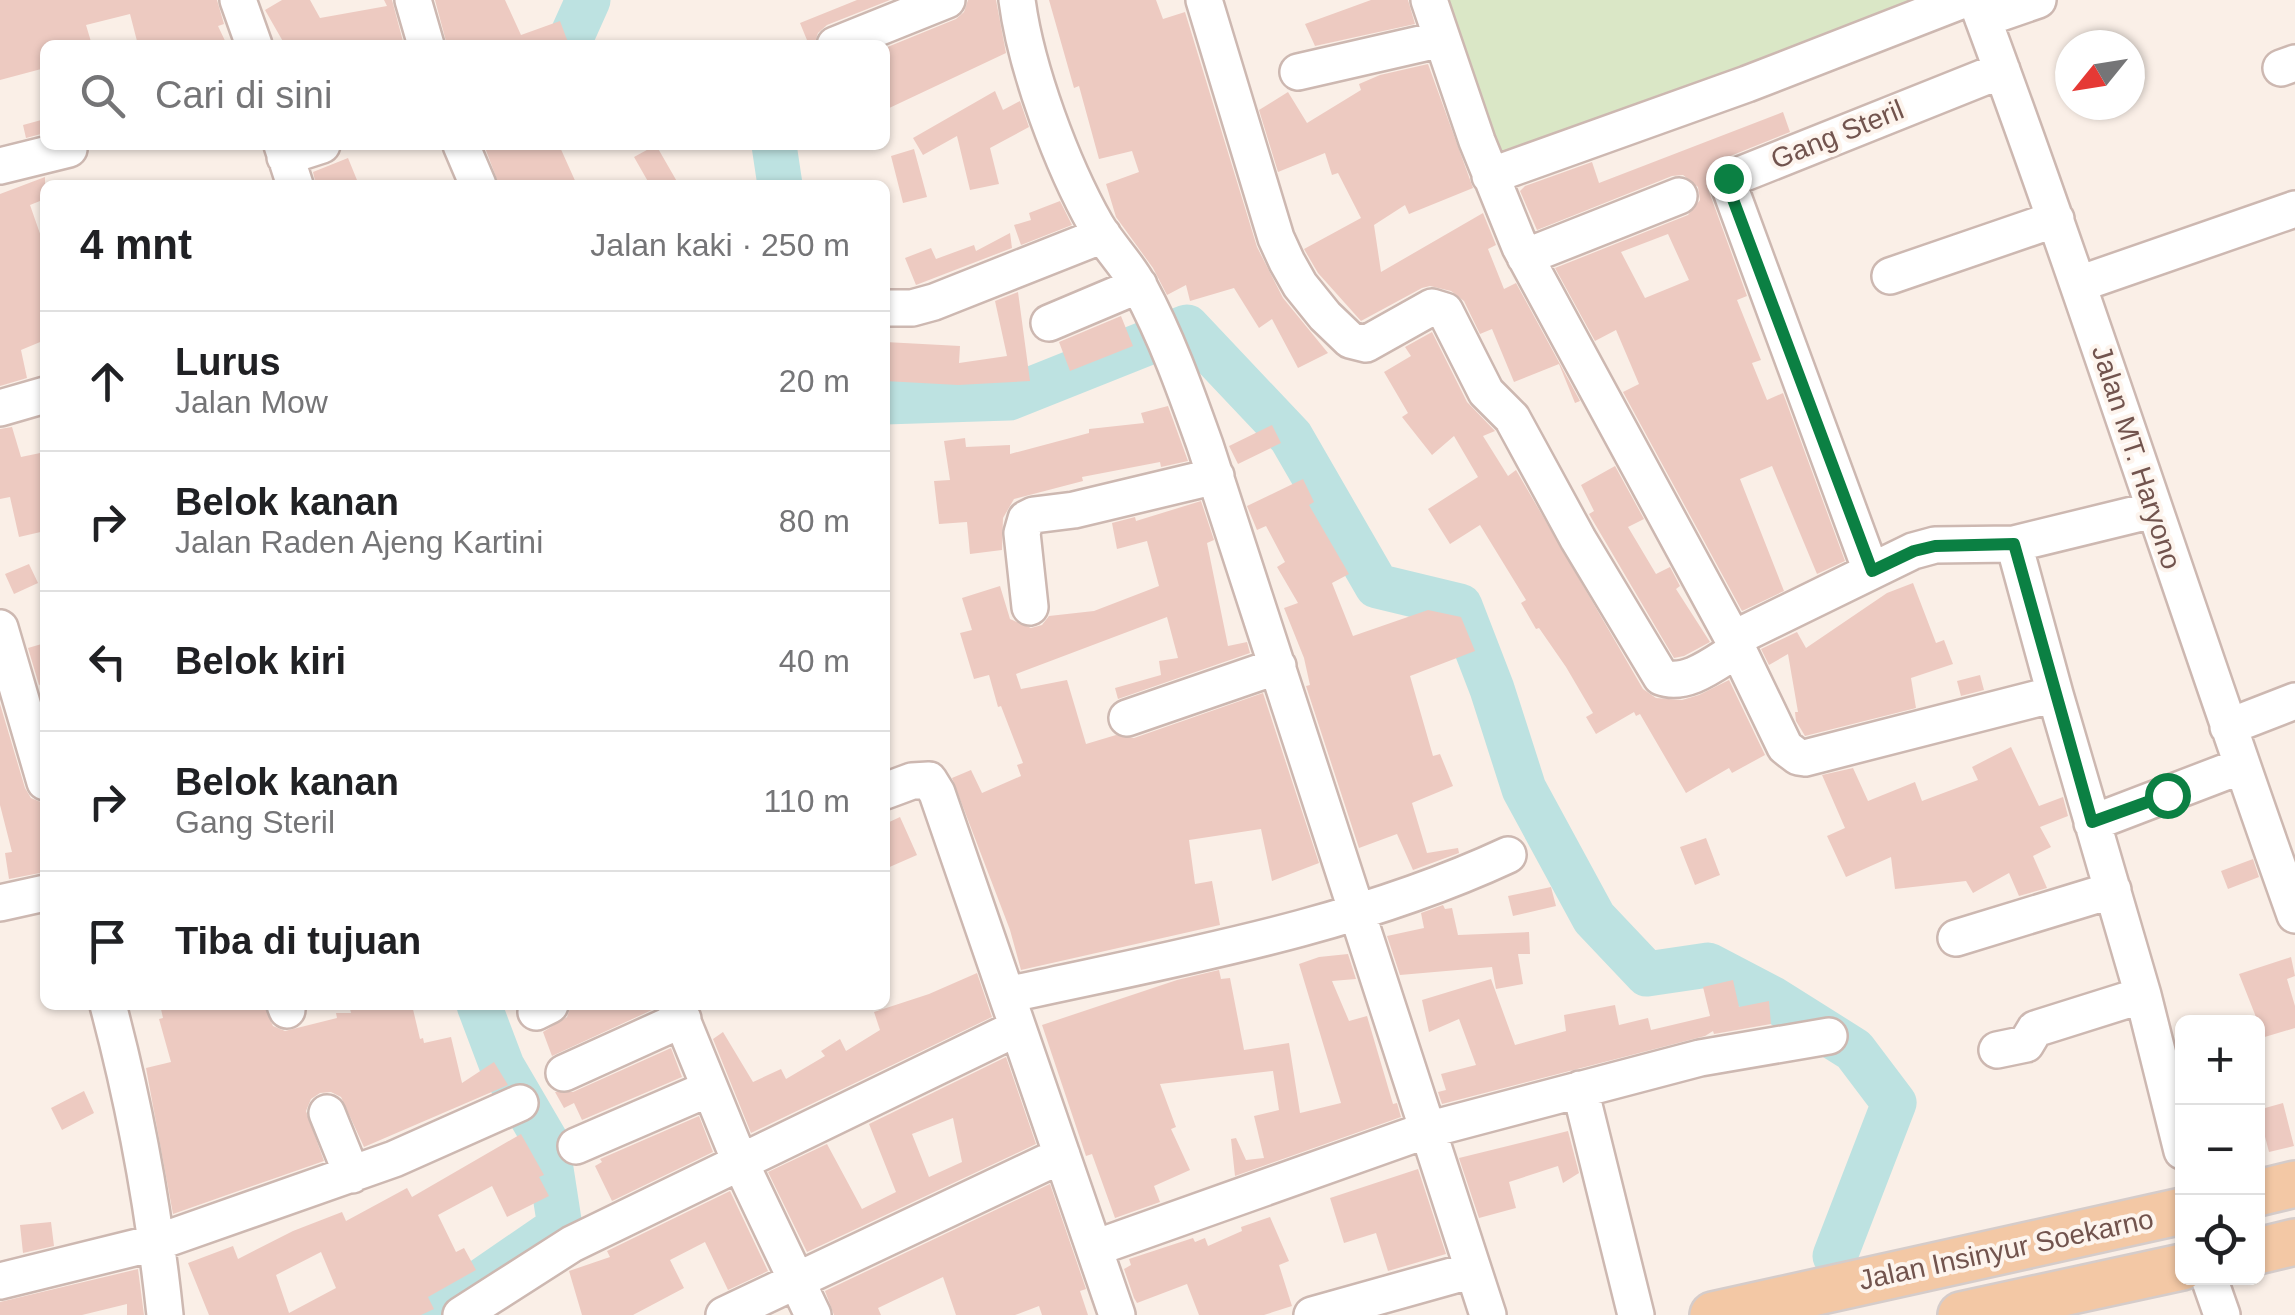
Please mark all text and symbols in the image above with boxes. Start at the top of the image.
north arrow [2055,30,2145,120]
search box [40,40,890,150]
icon: search [75,68,130,123]
text: Cari di sini [155,74,332,116]
street label: Gang Steril [1766,94,1908,175]
route end [1706,156,1752,202]
text: 4 mnt [80,221,192,268]
text: Jalan kaki · 250 m [590,227,850,263]
text: Lurus [175,341,281,383]
street label: Jalan MT. Haryono [2086,341,2187,573]
icon: ahead [80,354,135,409]
text: 20 m [779,363,850,399]
text: Jalan Mow [175,384,328,420]
text: Belok kanan [175,481,399,523]
icon: right [80,494,135,549]
text: 80 m [779,503,850,539]
text: Jalan Raden Ajeng Kartini [175,524,543,560]
icon: left [80,634,135,689]
text: Belok kiri [175,640,346,682]
text: 40 m [779,643,850,679]
text: Belok kanan [175,761,399,803]
route start [2145,773,2191,819]
icon: right [80,774,135,829]
text: 110 m [763,783,850,819]
text: Gang Steril [175,804,335,840]
icon: arrive [80,914,135,969]
text: Tiba di tujuan [175,920,421,962]
map controls [2175,1015,2265,1285]
button: + [2175,1015,2265,1105]
button: − [2175,1105,2265,1195]
button: locate [2175,1195,2265,1285]
street label: Jalan Insinyur Soekarno [1856,1203,2156,1296]

